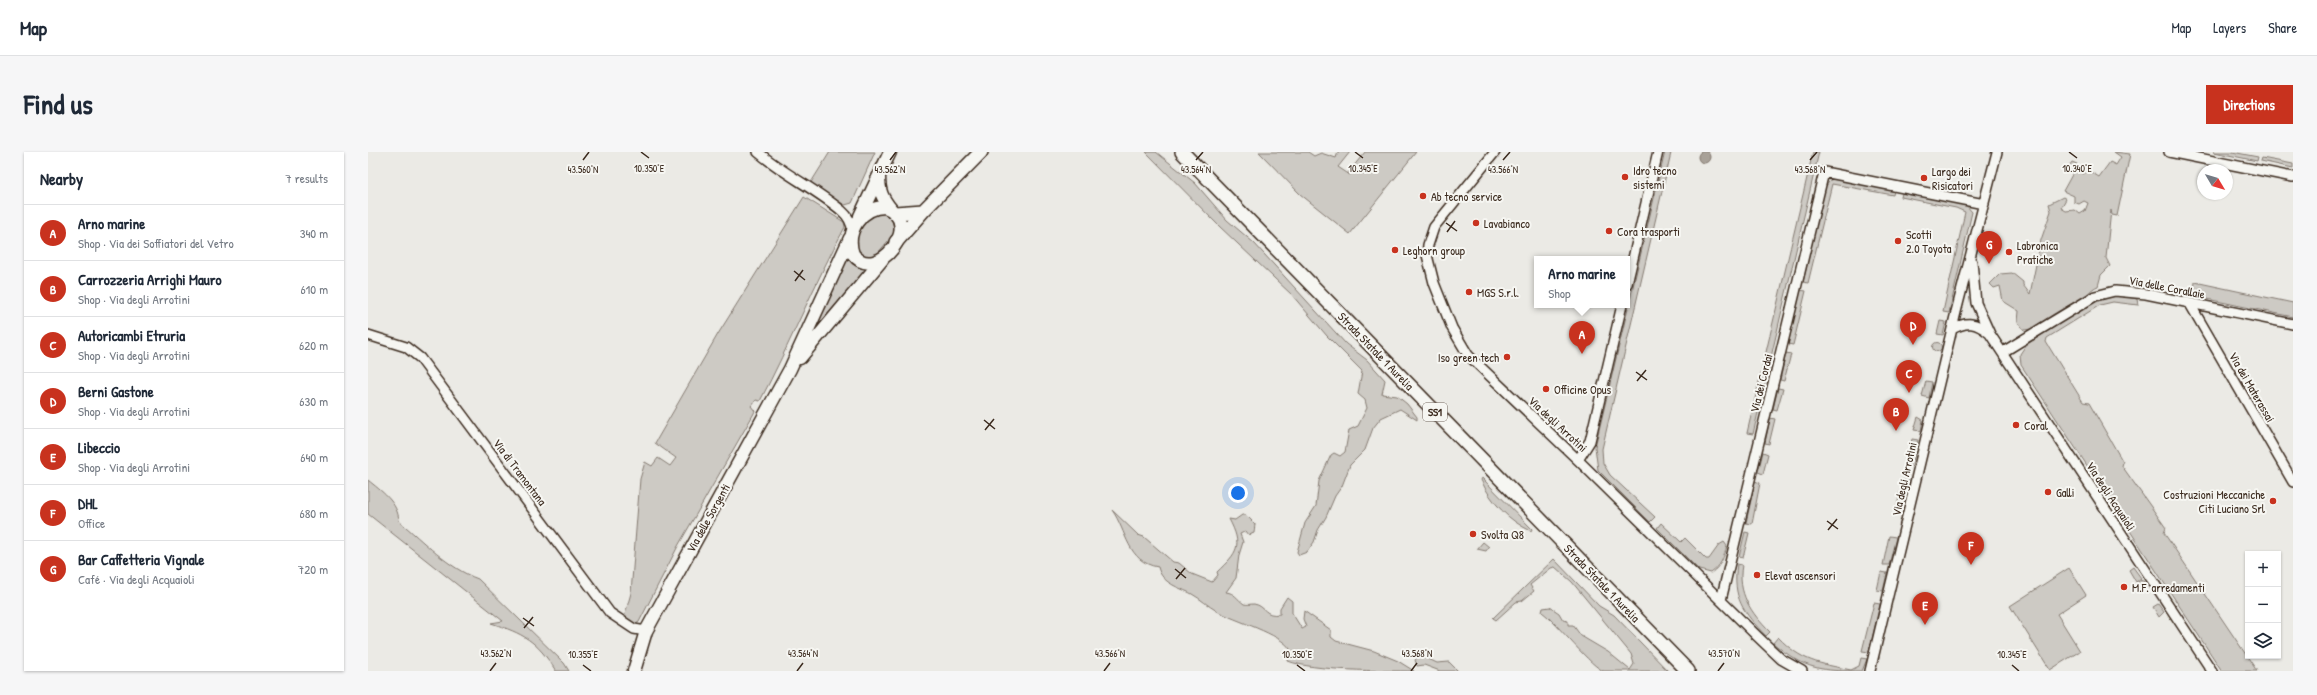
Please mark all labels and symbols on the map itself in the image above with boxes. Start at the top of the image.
text: 10.350°E [634,162,665,175]
text: 10.345°E [1348,162,1378,175]
place label: Idro tecno sistemi [1633,162,1677,193]
text: 10.340°E [2062,162,2092,175]
text: 43.560°N [568,163,598,176]
text: 43.562°N [875,163,905,176]
text: 43.564°N [1181,163,1211,176]
text: 43.566°N [1488,163,1518,176]
text: 43.568°N [1795,163,1825,176]
place label: Largo dei Risicatori [1932,163,1973,194]
north arrow [2197,164,2233,200]
marker: Idro tecno sistemi [1620,172,1630,182]
marker: Largo dei Risicatori [1919,173,1929,183]
place label: Ab tecno service [1431,188,1502,205]
marker: Ab tecno service [1418,191,1428,201]
place label: Lavabianco [1484,215,1530,232]
marker: Lavabianco [1471,218,1481,228]
place label: Cora trasporti [1617,223,1680,240]
marker: Cora trasporti [1604,226,1614,236]
place label: Scotti 2.0 Toyota [1906,226,1952,257]
pin: G [1976,231,2002,264]
marker: Scotti 2.0 Toyota [1893,236,1903,246]
place label: Labronica Pratiche [2017,237,2058,268]
place label: Leghorn group [1403,242,1465,259]
marker: Leghorn group [1390,245,1400,255]
marker: Labronica Pratiche [2004,247,2014,257]
street label: Via delle Corallaie [2128,271,2207,303]
place label: MGS S.r.l. [1477,284,1519,301]
marker: MGS S.r.l. [1464,287,1474,297]
street label: Strada Statale 1 Aurelia [1334,308,1418,394]
pin: D [1900,312,1926,345]
pin: A [1569,321,1595,354]
place label: Iso green tech [1438,349,1499,366]
street label: Via dei Materassai [2225,349,2279,425]
marker: Iso green tech [1502,352,1512,362]
street label: Via dei Cordai [1746,352,1776,414]
pin: C [1896,360,1922,393]
place label: Officine Opus [1554,381,1612,398]
marker: Officine Opus [1541,384,1551,394]
street label: Via degli Arrotini [1525,392,1591,456]
pin: B [1883,398,1909,431]
road number: SS1 [1423,403,1447,421]
place label: Coral [2024,417,2049,434]
marker: Coral [2011,420,2021,430]
street label: Via di Tramontana [489,435,551,509]
street label: Via degli Arrotini [1887,440,1921,518]
street label: Via degli Acquaioli [2082,458,2140,534]
street label: Via delle Sorgenti [682,480,734,556]
your location [1228,483,1248,503]
place label: Galli [2056,484,2074,501]
place label: Costruzioni Meccaniche Citi Luciano Srl [2163,486,2266,517]
marker: Galli [2043,487,2053,497]
marker: Costruzioni Meccaniche Citi Luciano Srl [2268,496,2278,506]
place label: Svolta Q8 [1481,526,1524,543]
marker: Svolta Q8 [1468,529,1478,539]
pin: F [1958,532,1984,565]
street label: Strada Statale 1 Aurelia [1560,540,1644,626]
place label: Elevat ascensori [1765,567,1836,584]
marker: Elevat ascensori [1752,570,1762,580]
place label: M.F. arredamenti [2132,579,2205,596]
marker: M.F. arredamenti [2119,582,2129,592]
pin: E [1912,592,1938,625]
text: 43.562°N [481,647,511,660]
text: 43.564°N [788,647,818,660]
text: 43.566°N [1095,647,1125,660]
text: 43.568°N [1402,647,1432,660]
text: 43.570°N [1708,647,1740,660]
text: 10.355°E [568,648,599,661]
text: 10.350°E [1282,648,1313,661]
text: 10.345°E [1997,648,2027,661]

